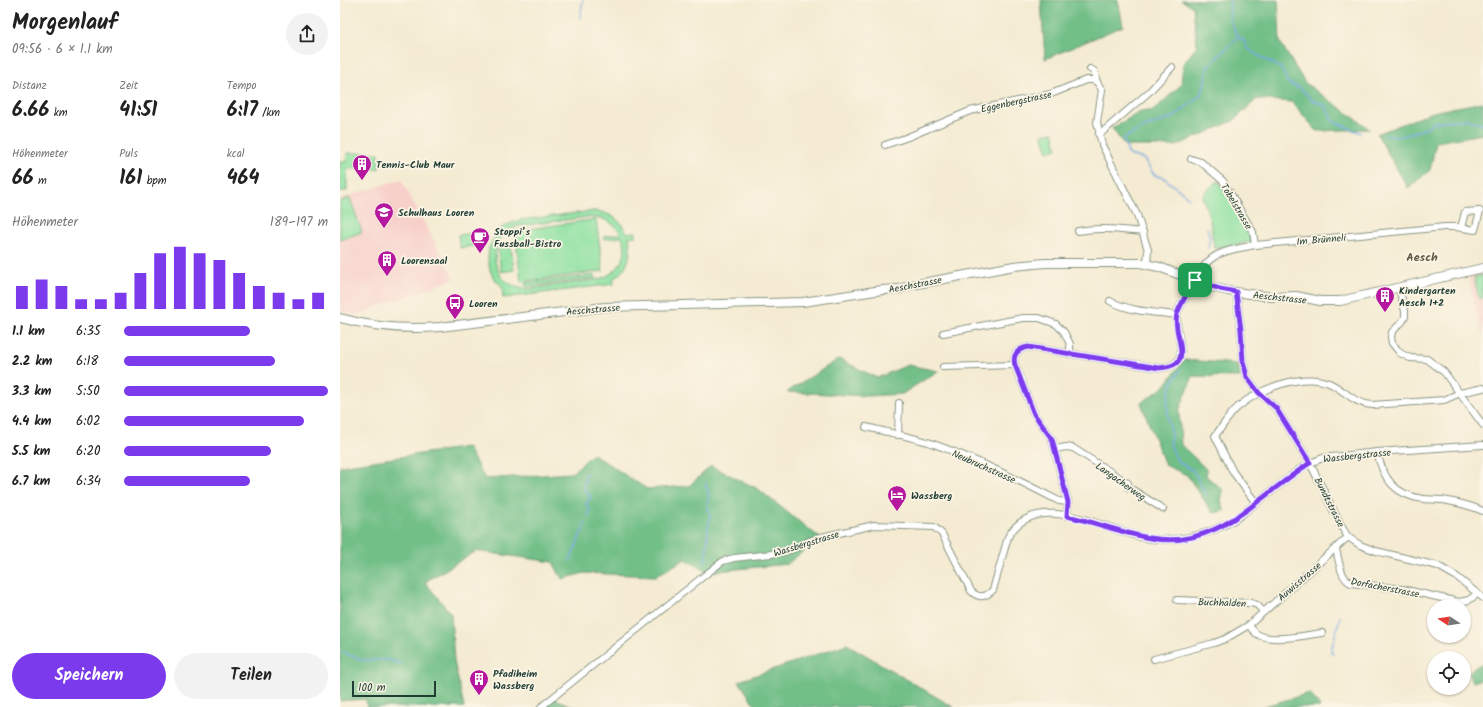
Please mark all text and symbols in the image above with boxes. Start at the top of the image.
text: Morgenlauf [12,6,117,41]
button: share [286,13,328,55]
text: 09:56 · 6 × 1.1 km [12,39,113,60]
text: Distanz [12,77,47,95]
text: Zeit [119,77,138,95]
text: Tempo [227,77,257,95]
street label: Eggenbergstrasse [979,87,1054,117]
text: 6.66 [12,95,49,127]
text: 41:51 [119,95,157,127]
text: 6:17 [227,95,258,127]
text: km [49,104,68,122]
text: /km [258,104,280,122]
text: Höhenmeter [12,145,68,163]
text: Puls [119,145,138,163]
text: kcal [227,145,245,163]
building icon: Tennis-Club Maur [351,153,373,181]
place label: Tennis-Club Maur [376,157,455,173]
text: 66 [12,163,34,195]
text: 161 [119,163,142,195]
text: 464 [227,163,259,195]
text: m [34,172,47,190]
text: bpm [142,172,166,190]
street label: Tobelstrasse [1216,180,1256,233]
school or university icon: Schulhaus Looren [373,201,395,229]
place label: Schulhaus Looren [398,205,475,221]
text: Höhenmeter [12,212,78,233]
text: 189–197 m [270,212,328,233]
place label: Stoppi’s Fussball-Bistro [494,224,562,252]
cafe icon: Stoppi’s Fussball-Bistro [469,226,491,254]
street label: Im Brünneli [1296,230,1347,250]
district label: Aesch [1406,248,1438,267]
building icon: Loorensaal [376,249,398,277]
place label: Loorensaal [401,253,447,269]
pin [1178,263,1212,297]
icon: arrive [1184,269,1206,291]
street label: Aeschstrasse [887,272,944,298]
place label: Kindergarten Aesch 1+2 [1399,283,1456,311]
building icon: Kindergarten Aesch 1+2 [1374,285,1396,313]
street label: Aeschstrasse [1252,287,1308,309]
bus stop icon: Looren [444,292,466,320]
place label: Looren [469,296,498,312]
street label: Aeschstrasse [566,300,621,320]
text: 1.1 km [12,321,45,342]
text: 6:35 [76,321,101,342]
text: 2.2 km [12,351,52,372]
text: 6:18 [76,351,98,372]
text: 3.3 km [12,381,51,402]
text: 5:50 [76,381,100,402]
text: 4.4 km [12,411,51,432]
text: 6:02 [76,411,100,432]
text: 5.5 km [12,441,50,462]
text: 6:20 [76,441,100,462]
street label: Wassbergstrasse [1322,444,1392,468]
street label: Neubruchstrasse [949,446,1019,488]
street label: Langacherweg [1092,458,1149,505]
text: 6.7 km [12,471,50,492]
text: 6:34 [76,471,101,492]
street label: Bundtstrasse [1310,475,1349,531]
hotel icon: Wassberg [886,484,908,512]
place label: Wassberg [911,488,952,504]
street label: Wassbergstrasse [771,526,842,562]
street label: Auwisstrasse [1274,558,1325,605]
street label: Dorfacherstrasse [1349,573,1421,603]
street label: Buchhalden [1198,594,1246,612]
north arrow [1427,599,1471,643]
map controls [1427,599,1471,695]
button: locate [1427,651,1471,695]
button: Speichern [12,653,166,699]
button: Teilen [174,653,328,699]
place label: Pfadiheim Wassberg [493,666,537,694]
building icon: Pfadiheim Wassberg [468,668,490,696]
scale bar [352,679,436,698]
text: 100 m [358,679,386,697]

